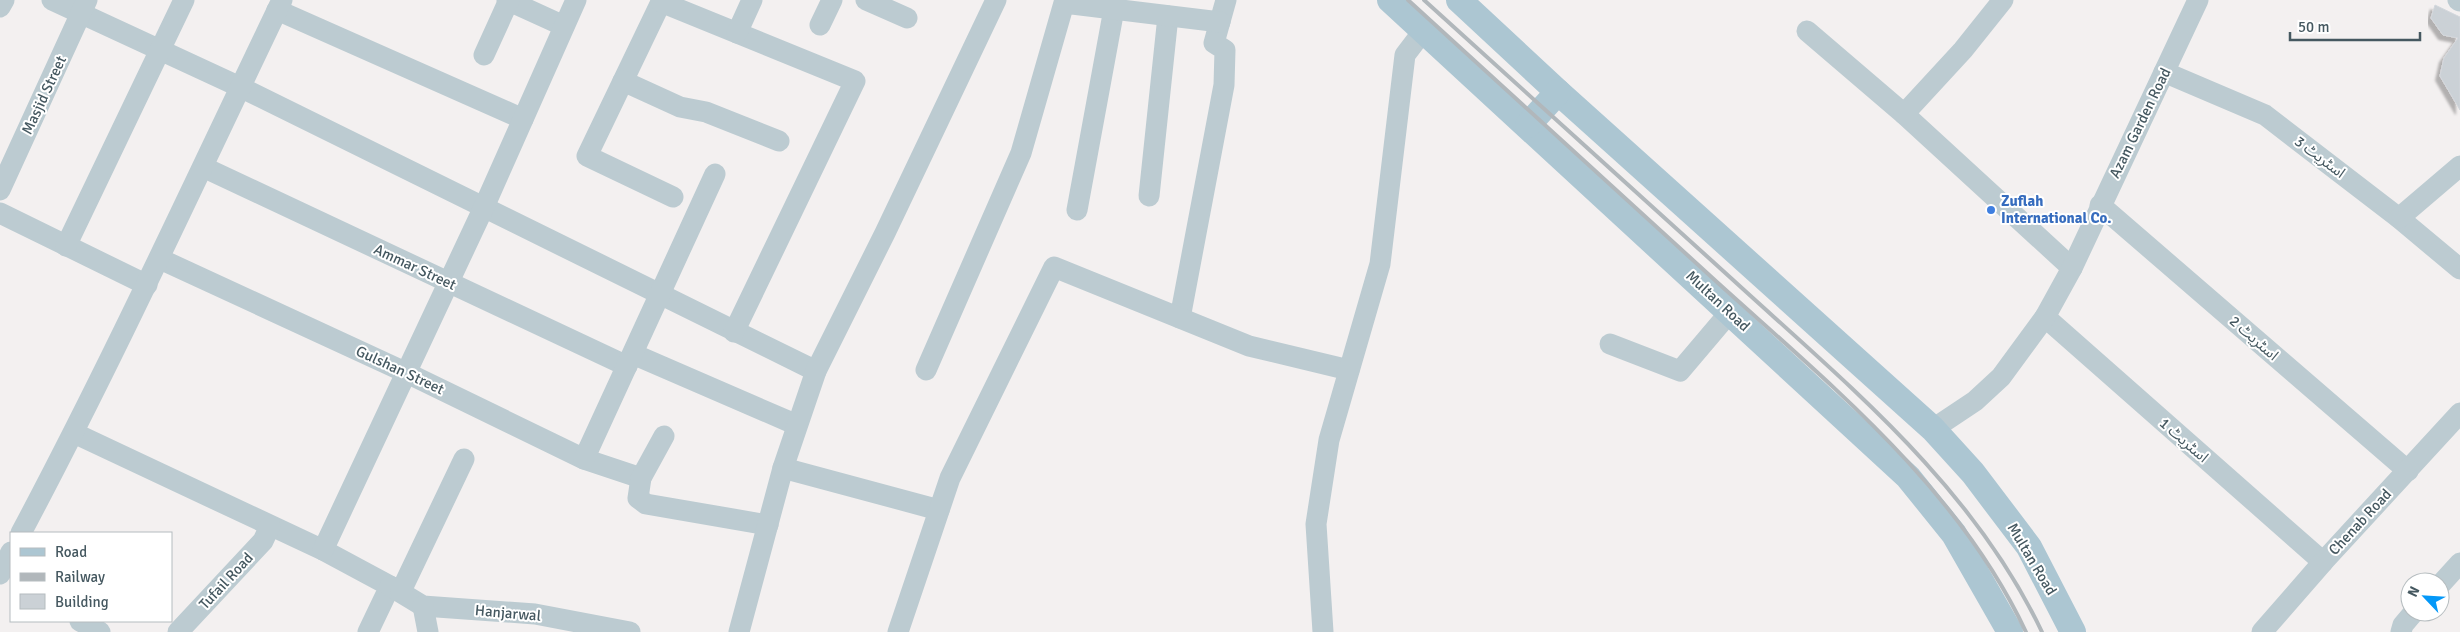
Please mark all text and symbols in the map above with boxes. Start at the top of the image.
scale bar [2290,10,2420,42]
text: 50 m [2298,18,2329,36]
street label: Masjid Street [18,53,70,137]
street label: Azam Garden Road [2106,65,2175,181]
street label: اسٹریٹ 3 [2291,132,2349,182]
place label: Zuflah International Co. [2001,192,2111,227]
marker: Zuflah International Co. [1985,204,1997,216]
street label: Ammar Street [371,240,459,294]
street label: Multan Road [1682,267,1754,335]
street label: اسٹریٹ 2 [2226,312,2282,364]
street label: Gulshan Street [353,342,447,398]
street label: اسٹریٹ 1 [2156,414,2212,466]
street label: Chenab Road [2325,485,2395,559]
street label: Multan Road [2003,520,2061,598]
legend [10,532,172,622]
text: Road [55,543,87,561]
street label: Tufail Road [195,549,257,613]
text: Railway [55,568,105,586]
north arrow [2400,572,2450,622]
text: N [2404,584,2423,600]
text: Building [55,593,109,611]
street label: Hanjarwal [474,601,542,625]

